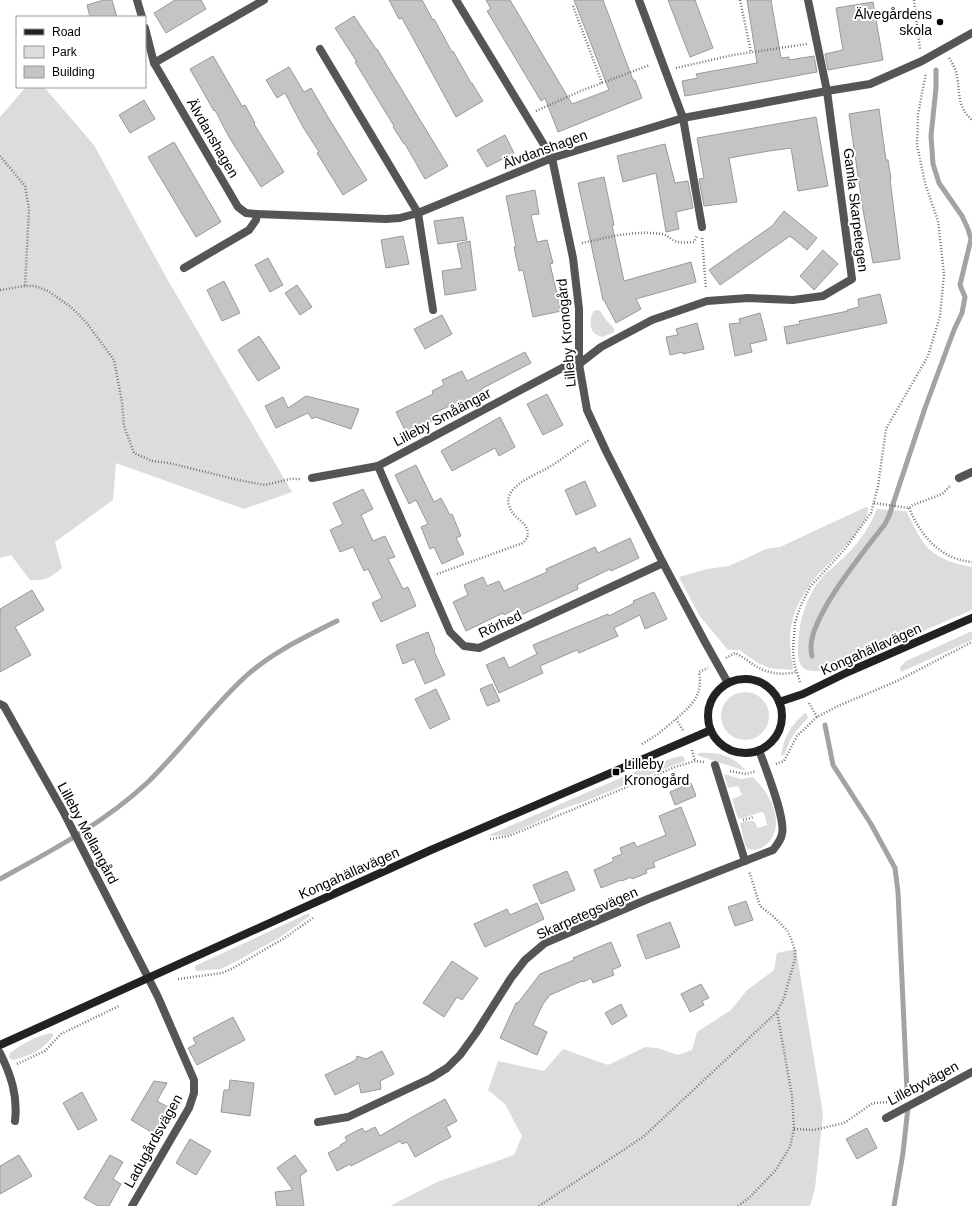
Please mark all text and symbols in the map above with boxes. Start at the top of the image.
place label: Älvegårdens skola [854,6,932,38]
legend [16,16,146,88]
marker: Älvegårdens skola [935,17,945,27]
text: Road [52,25,81,39]
text: Park [52,45,78,59]
text: Building [52,65,95,79]
street label: Älvdanshagen [184,96,242,180]
street label: Älvdanshagen [501,126,589,172]
street label: Gamla Skarpetegen [840,147,872,273]
street label: Lilleby Kronogård [553,278,579,388]
street label: Lilleby Småängar [390,384,494,449]
street label: Rörhed [476,607,524,641]
street label: Kongahällavägen [818,620,924,678]
place label: Lilleby Kronogård [624,756,689,788]
marker: Lilleby Kronogård [611,767,621,777]
street label: Lilleby Mellangård [54,779,122,887]
street label: Kongahällavägen [296,844,402,902]
street label: Skarpetegsvägen [534,884,640,942]
street label: Lillebyvägen [885,1058,961,1108]
street label: Ladugårdsvägen [121,1092,185,1190]

